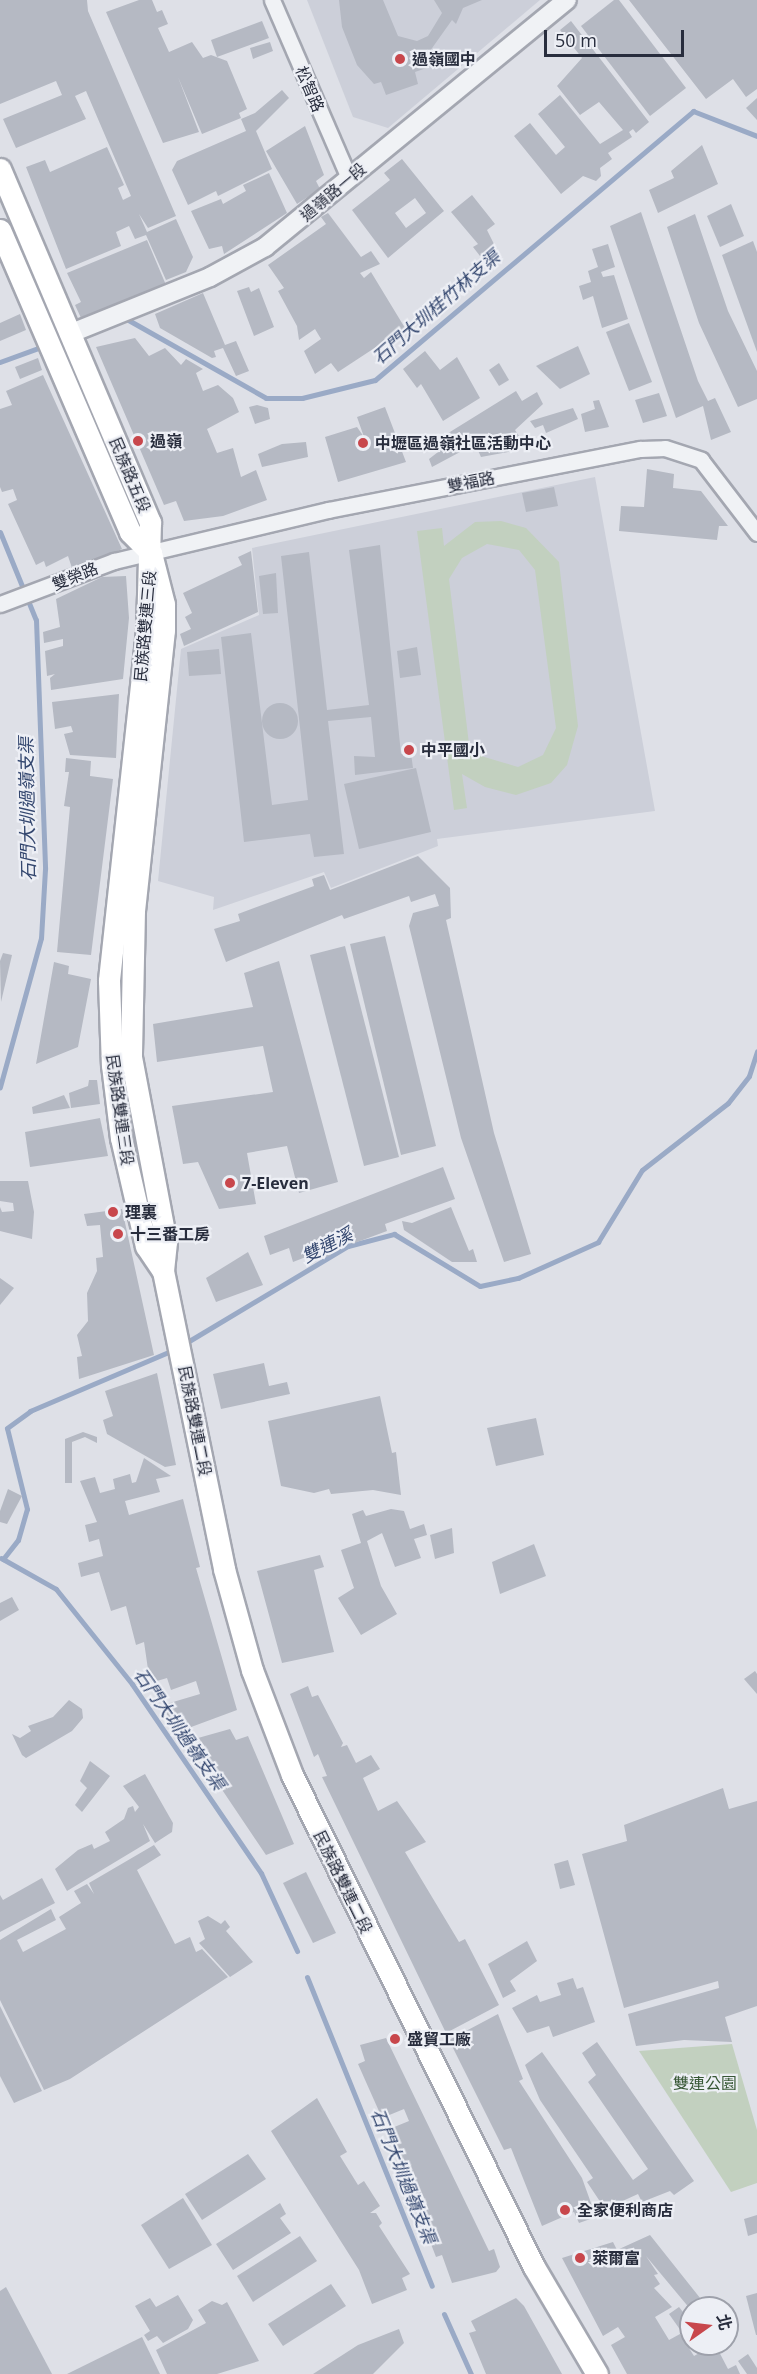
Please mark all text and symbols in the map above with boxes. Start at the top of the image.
scale bar [547,18,686,56]
text: 50 m [555,28,597,52]
place label: 過嶺國中 [412,49,476,69]
marker: 過嶺國中 [393,52,407,66]
street label: 松智路 [292,63,328,115]
street label: 過嶺路一段 [296,159,370,225]
water label: 石門大圳桂竹林支渠 [368,246,504,368]
place label: 過嶺 [150,431,182,451]
place label: 中壢區過嶺社區活動中心 [375,433,551,453]
street label: 民族路五段 [106,434,154,516]
marker: 過嶺 [131,434,145,448]
marker: 中壢區過嶺社區活動中心 [356,436,370,450]
street label: 雙福路 [446,468,496,496]
street label: 雙榮路 [49,558,101,594]
street label: 民族路雙連三段 [131,569,159,683]
water label: 石門大圳過嶺支渠 [15,737,39,881]
place label: 中平國小 [421,740,485,760]
marker: 中平國小 [402,743,416,757]
street label: 民族路雙連三段 [103,1053,137,1167]
place label: 7-Eleven [242,1173,309,1193]
marker: 7-Eleven [223,1176,237,1190]
place label: 理裏 [125,1202,157,1222]
marker: 理裏 [106,1205,120,1219]
water label: 雙連溪 [298,1223,356,1267]
place label: 十三番工房 [130,1224,210,1244]
marker: 十三番工房 [111,1227,125,1241]
street label: 民族路雙連二段 [175,1364,215,1478]
water label: 石門大圳過嶺支渠 [130,1664,230,1794]
street label: 民族路雙連二段 [310,1827,376,1937]
place label: 盛貿工廠 [407,2029,471,2049]
marker: 盛貿工廠 [388,2032,402,2046]
park label: 雙連公園 [673,2073,737,2093]
water label: 石門大圳過嶺支渠 [367,2105,441,2247]
place label: 全家便利商店 [577,2200,673,2220]
marker: 全家便利商店 [558,2203,572,2217]
place label: 萊爾富 [592,2248,640,2268]
marker: 萊爾富 [573,2251,587,2265]
north arrow [679,2296,739,2356]
text: 北 [712,2312,737,2333]

